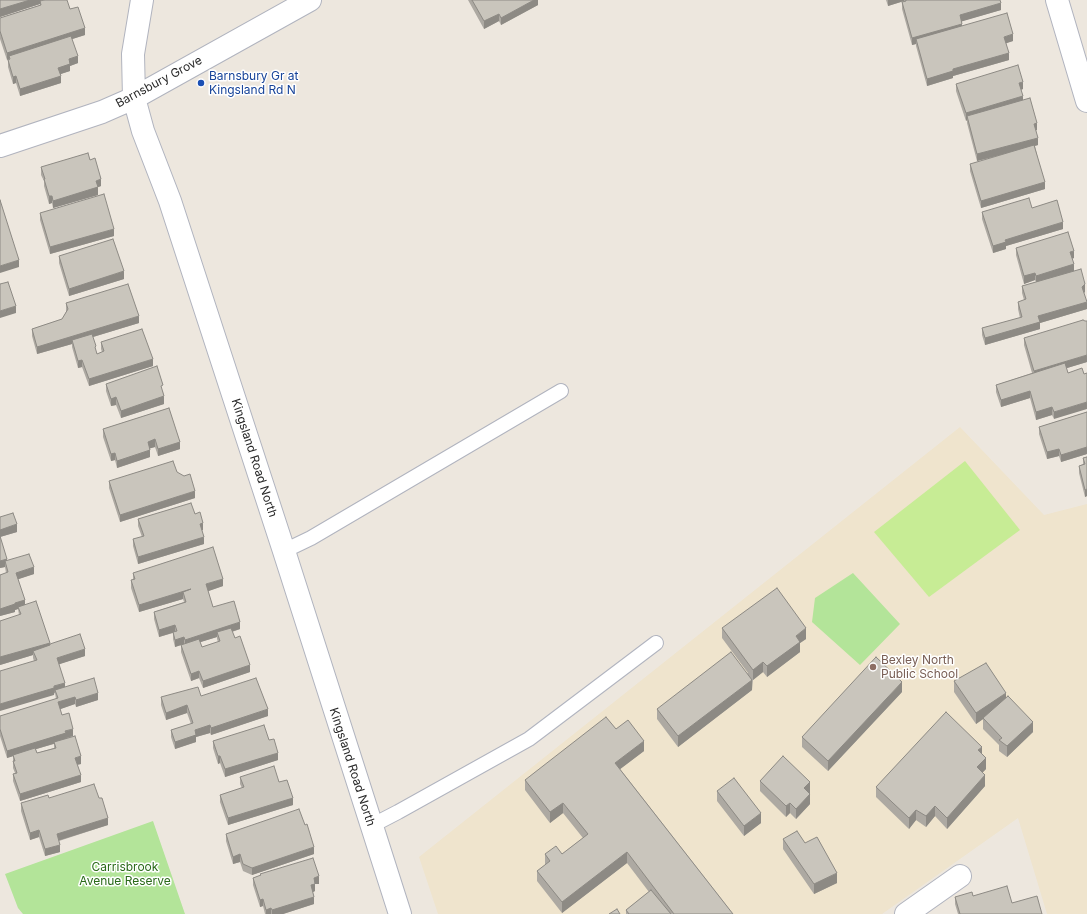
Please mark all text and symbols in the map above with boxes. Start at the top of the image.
street label: Barnsbury Grove [113,53,205,111]
place label: Barnsbury Gr at Kingsland Rd N [209,69,298,97]
marker: Barnsbury Gr at Kingsland Rd N [196,78,206,88]
street label: Kingsland Road North [228,397,280,519]
place label: Bexley North Public School [881,653,958,681]
marker: Bexley North Public School [868,662,878,672]
street label: Kingsland Road North [326,706,378,828]
park label: Carrisbrook Avenue Reserve [79,860,171,888]

